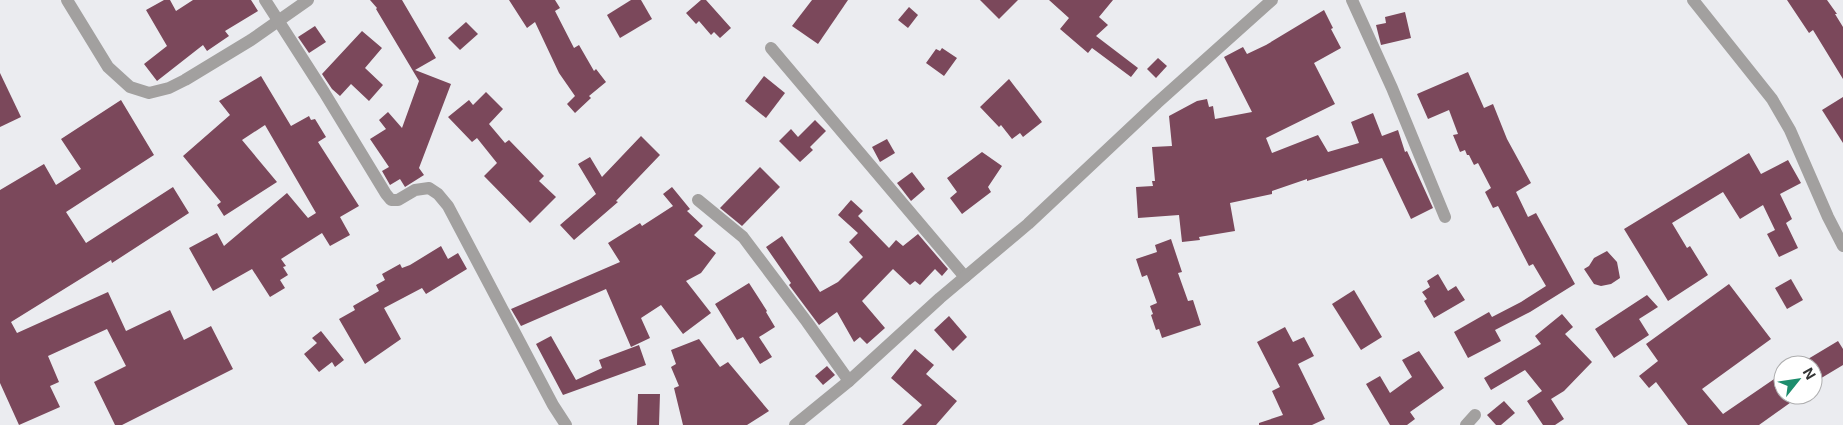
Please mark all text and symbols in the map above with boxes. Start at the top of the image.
north arrow [1773,355,1823,405]
text: N [1800,364,1820,382]

